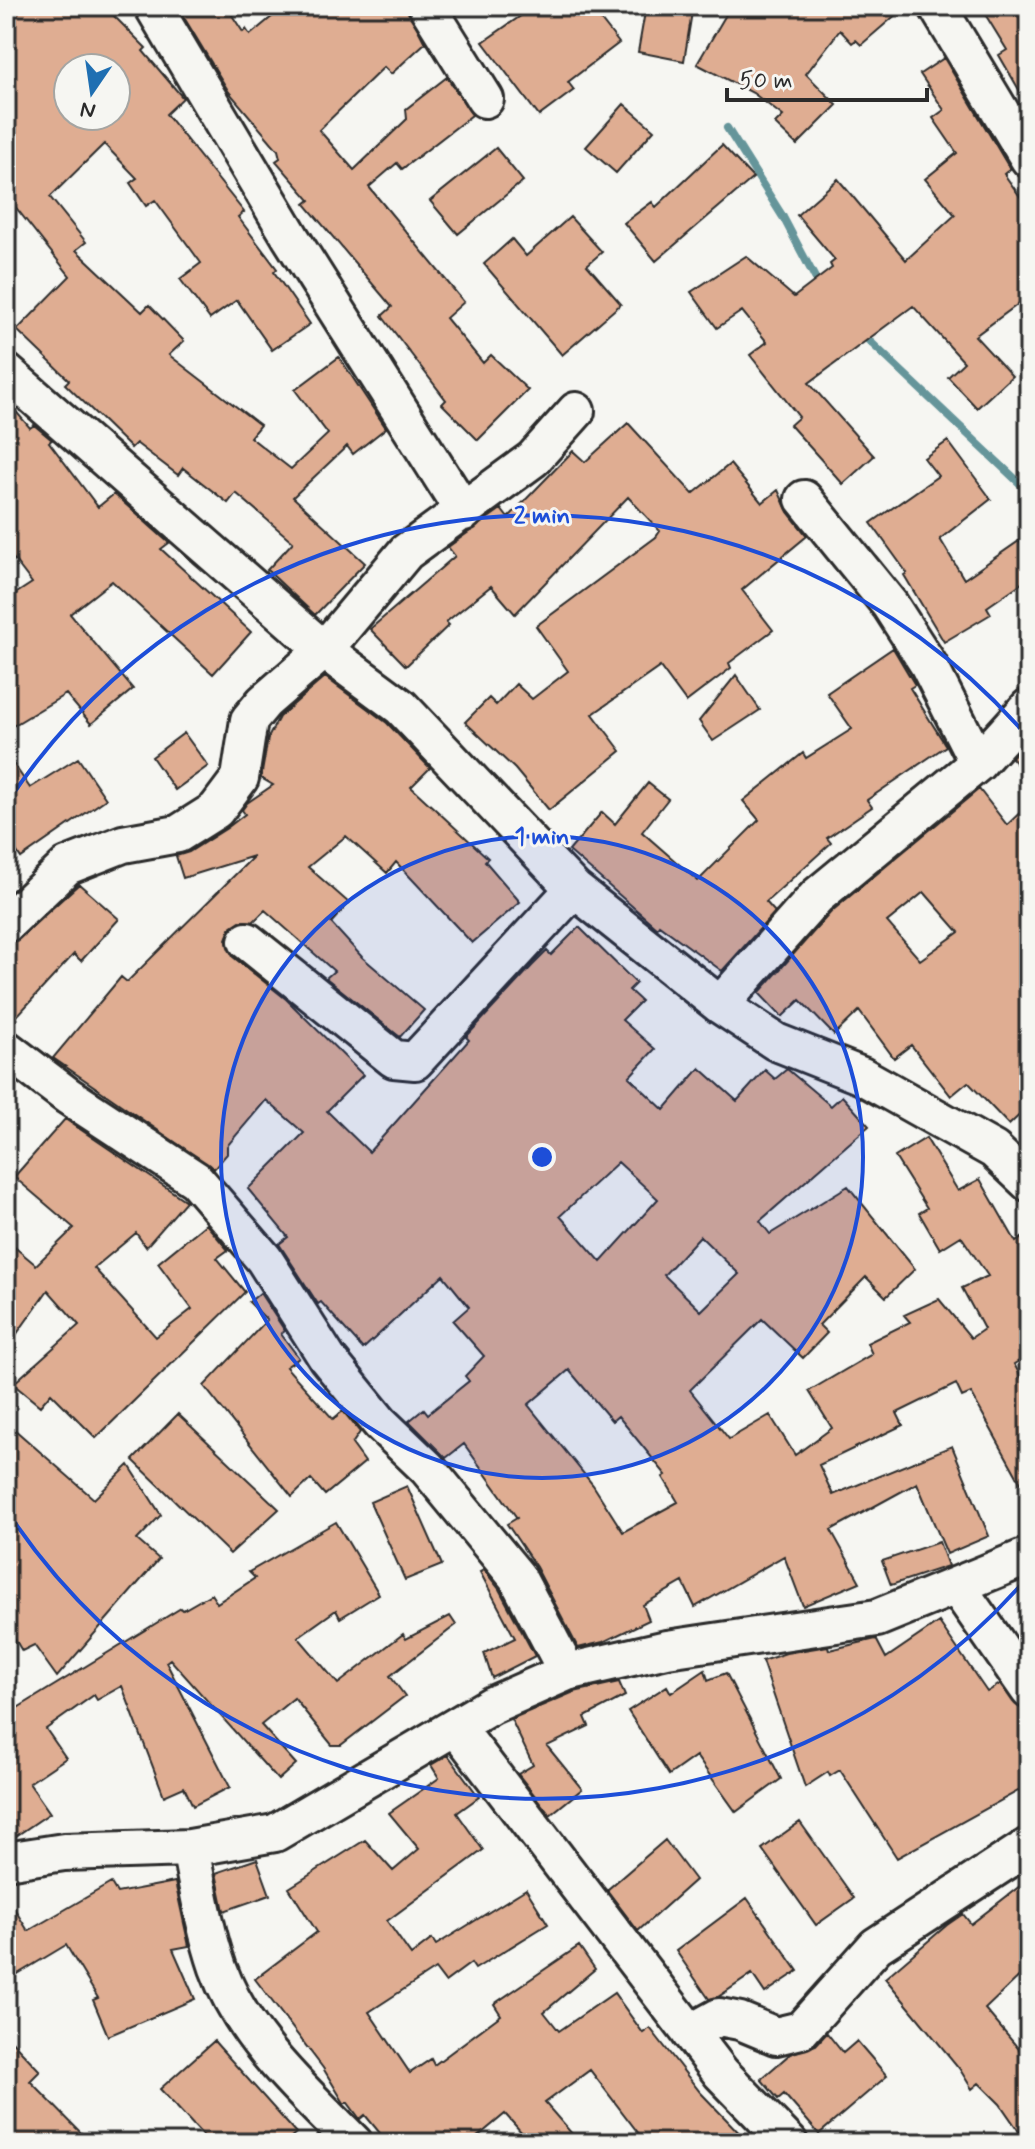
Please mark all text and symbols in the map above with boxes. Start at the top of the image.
north arrow [52,52,132,132]
scale bar [727,52,927,102]
text: 50 m [739,66,793,97]
text: N [78,94,98,125]
text: 2 min [514,501,570,532]
text: 1 min [514,822,570,853]
centre of rings [528,1143,556,1171]

